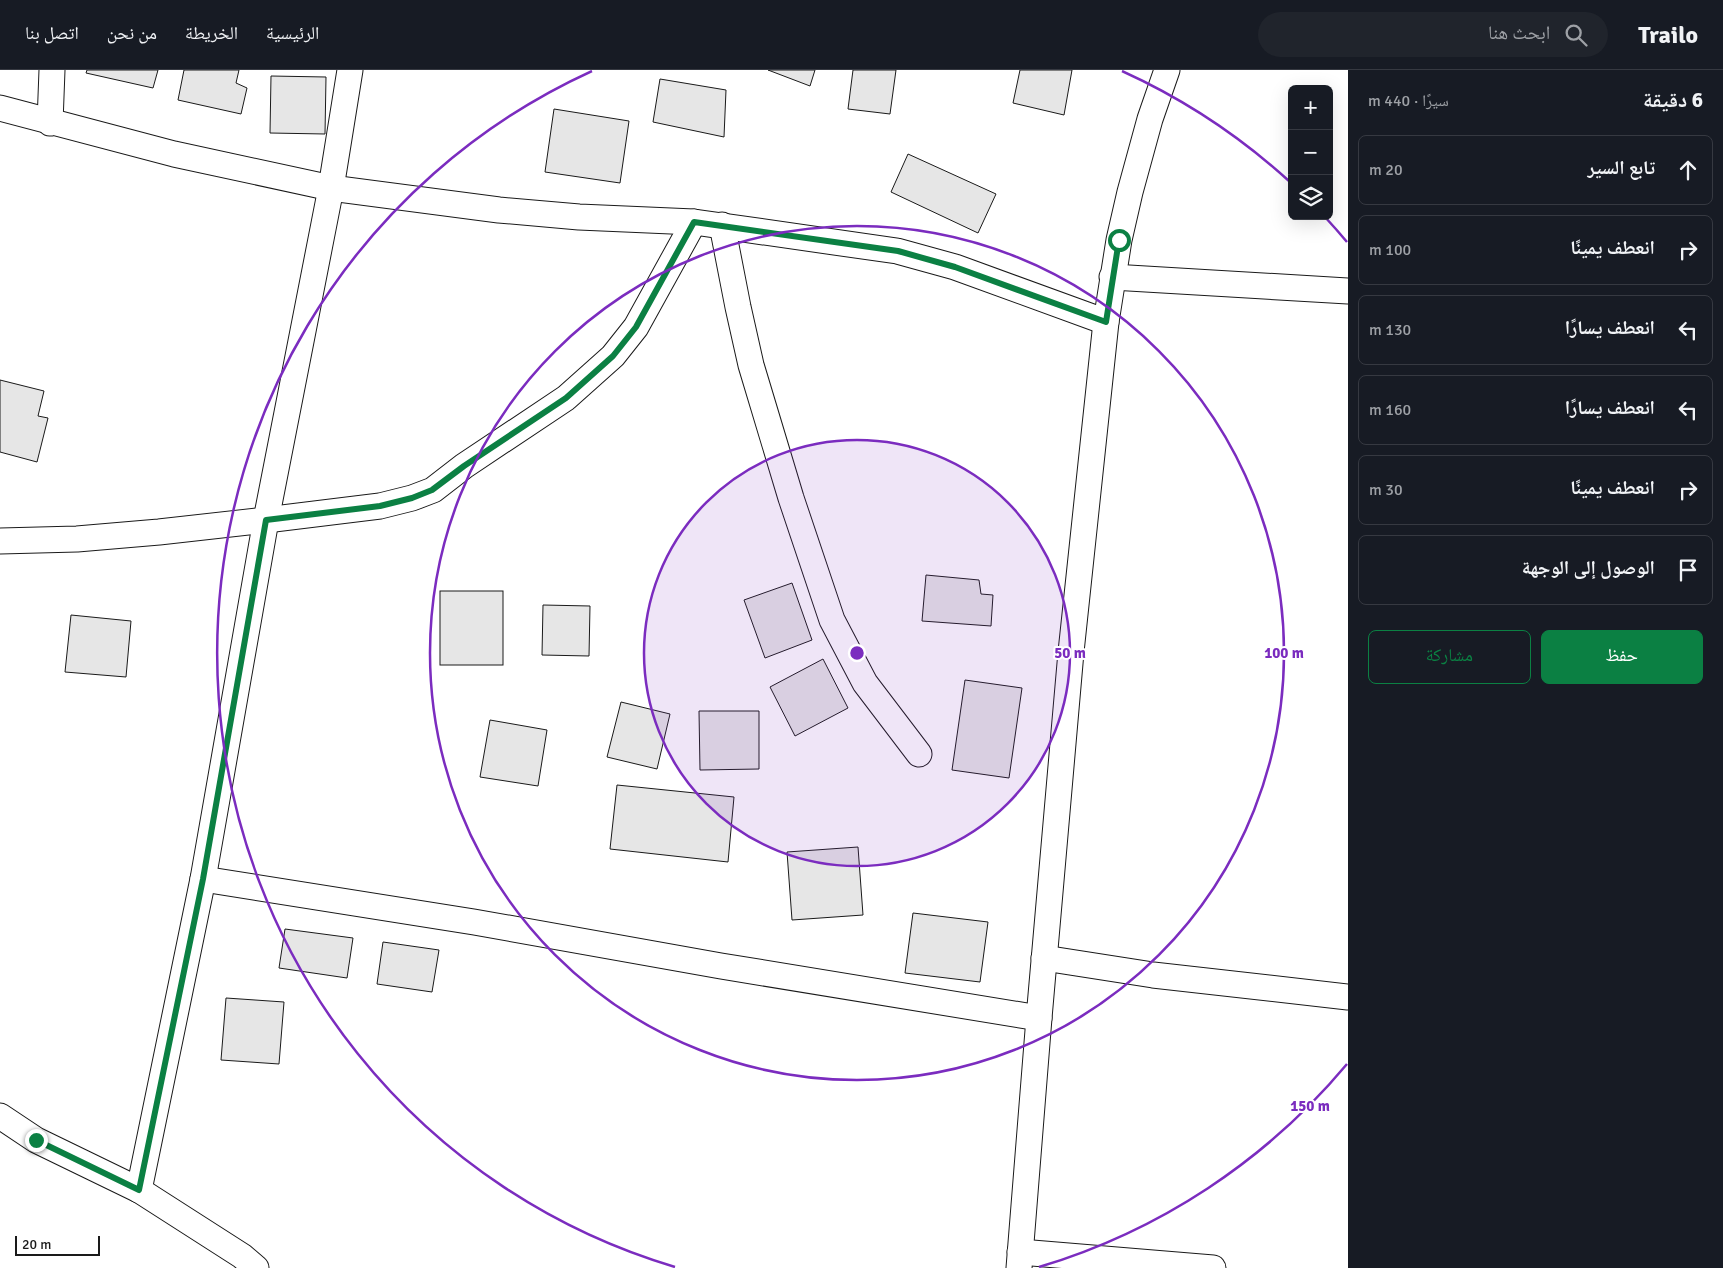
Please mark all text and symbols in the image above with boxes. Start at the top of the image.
search box [1258,12,1608,57]
text: Trailo [1638,20,1698,50]
text: ابحث هنا [1488,21,1550,45]
icon: search [1562,21,1590,49]
text: اتصل بنا [25,22,79,44]
text: من نحن [107,22,157,44]
text: الخريطة [185,22,238,44]
text: الرئيسية [266,22,319,44]
map controls [1288,85,1333,220]
button: + [1288,85,1333,130]
text: 6 دقيقة [1643,87,1703,113]
text: سيرًا · 440 m [1368,91,1449,111]
button: − [1288,130,1333,175]
text: تابع السير [1587,156,1655,180]
icon: ahead [1674,156,1702,184]
text: 20 m [1369,160,1403,180]
button: layers [1288,175,1333,220]
route start [1108,229,1131,252]
text: انعطف يمينًا [1570,236,1655,260]
icon: right [1674,236,1702,264]
text: 100 m [1369,240,1411,260]
text: انعطف يسارًا [1565,316,1655,340]
icon: left [1674,316,1702,344]
text: 130 m [1369,320,1411,340]
text: انعطف يسارًا [1565,396,1655,420]
icon: left [1674,396,1702,424]
text: 160 m [1369,400,1411,420]
text: انعطف يمينًا [1570,476,1655,500]
icon: right [1674,476,1702,504]
text: 30 m [1369,480,1403,500]
text: الوصول إلى الوجهة [1522,556,1655,580]
icon: arrive [1674,556,1702,584]
button: مشاركة [1368,630,1531,684]
button: حفظ [1541,630,1703,684]
centre of rings [848,644,866,662]
text: 50 m [1054,644,1086,662]
text: 100 m [1264,644,1304,662]
text: 150 m [1290,1097,1330,1115]
route end [25,1129,48,1152]
scale bar [15,1233,100,1256]
text: 20 m [22,1236,51,1253]

